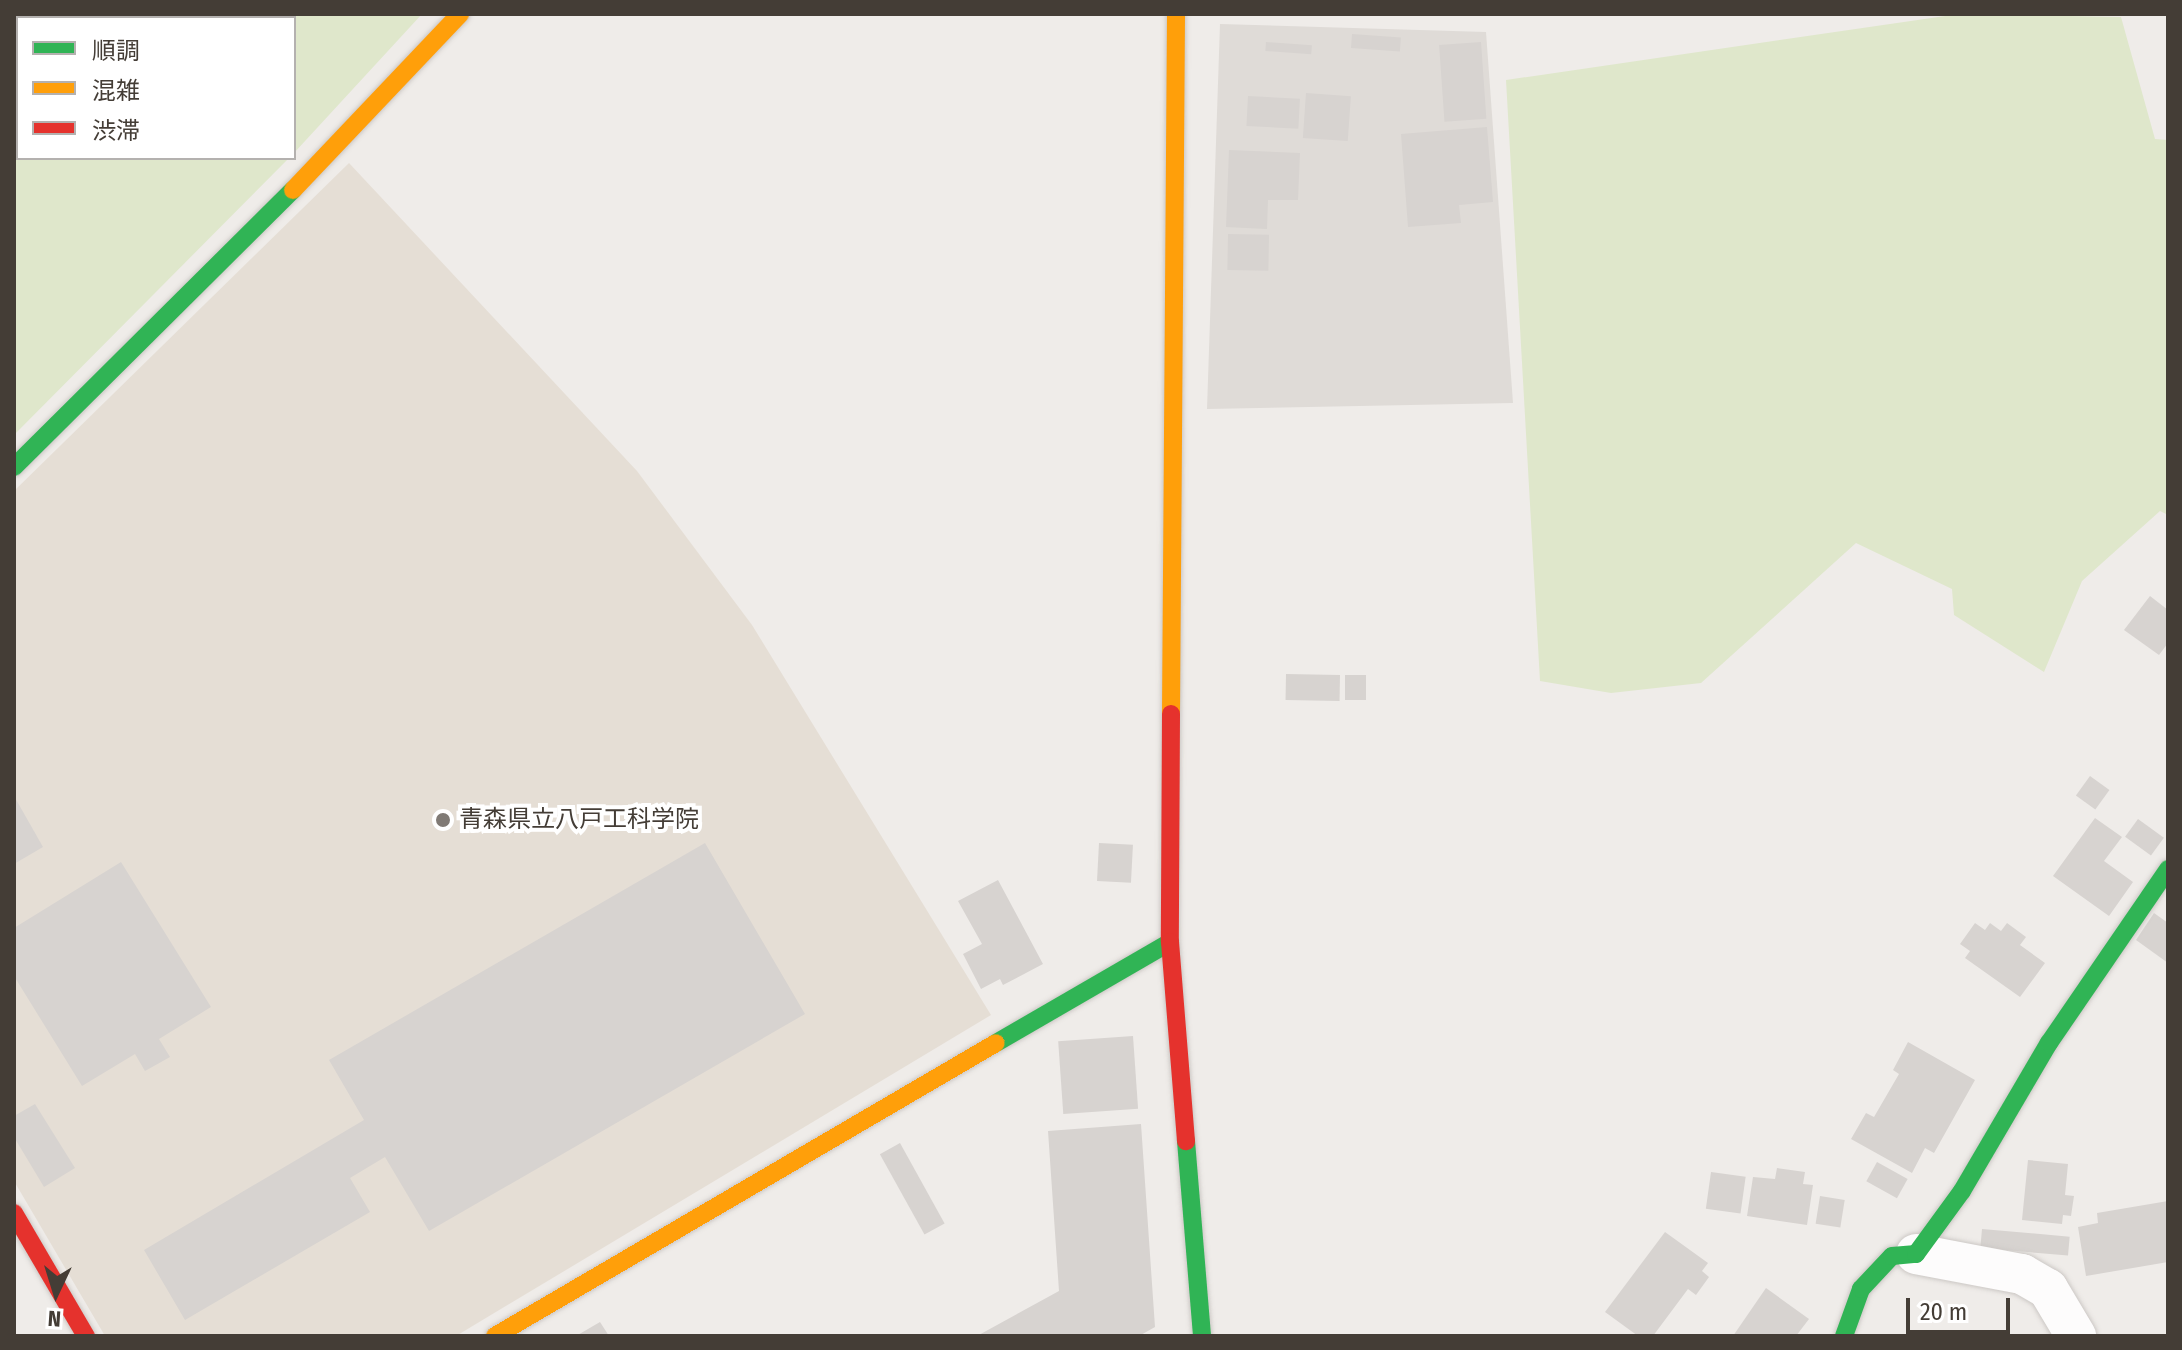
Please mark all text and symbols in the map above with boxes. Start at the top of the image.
legend [16,16,296,160]
text: 順調 [92,37,140,65]
text: 混雑 [92,77,140,105]
text: 渋滞 [92,117,140,145]
place label: 青森県立八戸工科学院 [459,806,699,834]
marker: 青森県立八戸工科学院 [434,811,452,829]
north arrow [16,1254,96,1334]
scale bar [1910,1282,2014,1332]
text: 20 m [1920,1298,1967,1326]
text: N [47,1305,62,1332]

